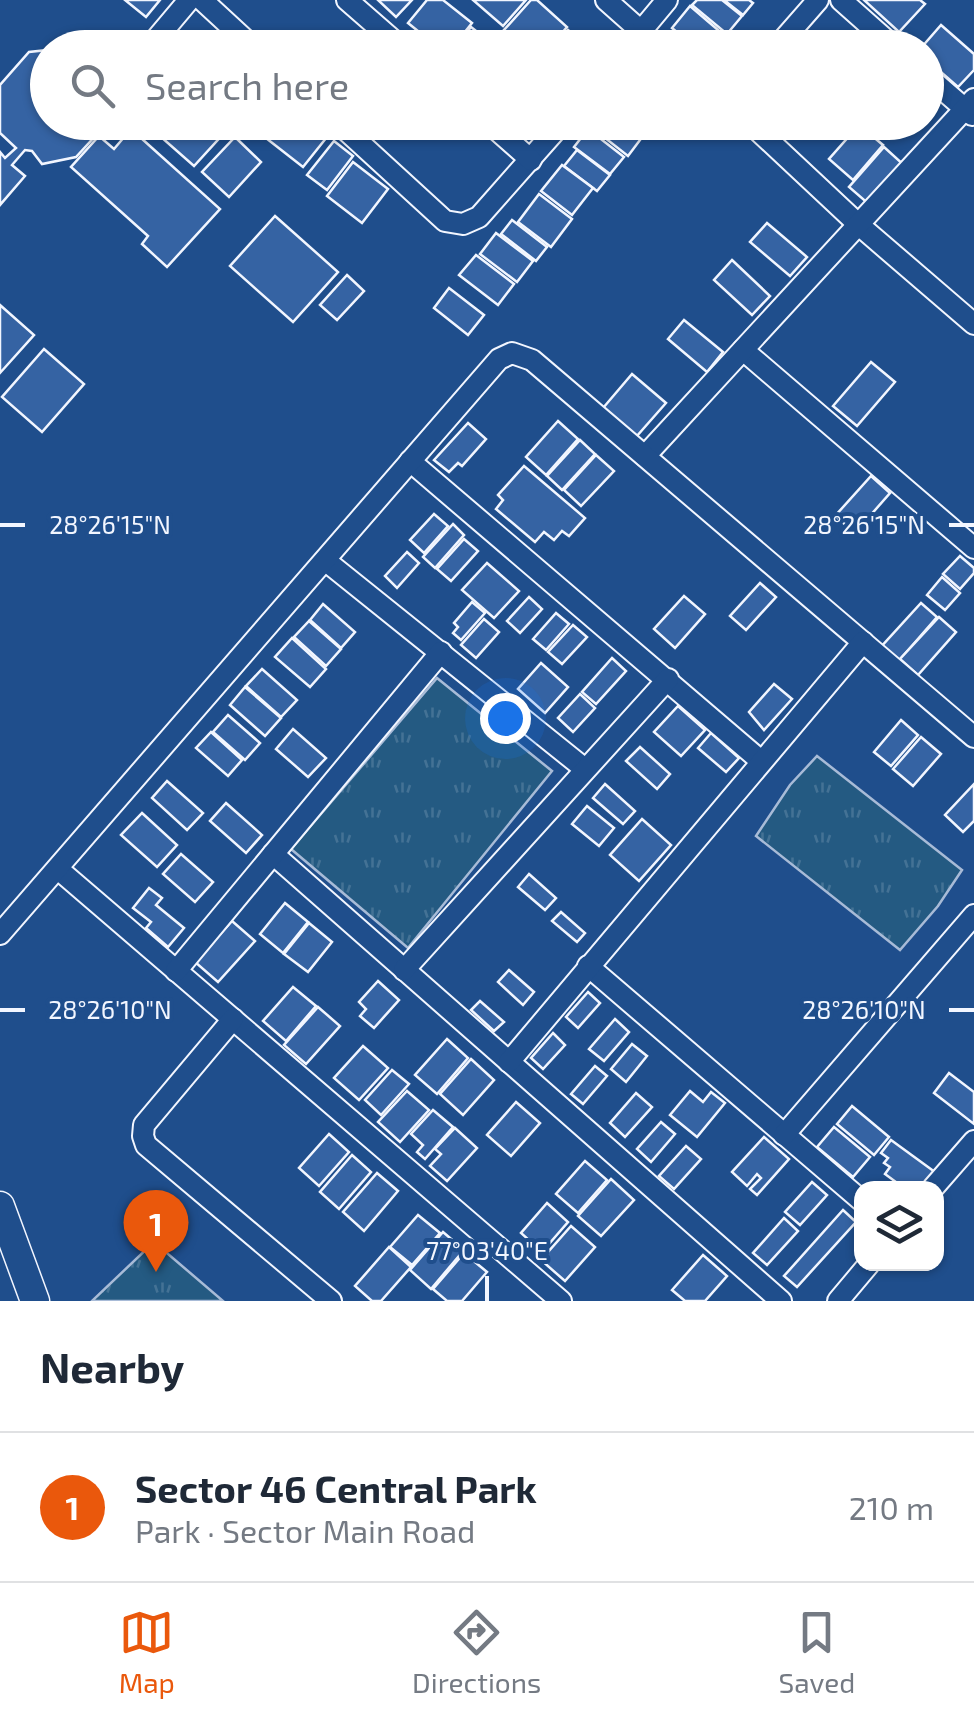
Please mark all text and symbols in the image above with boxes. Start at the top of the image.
search box [30,30,944,140]
icon: search [65,58,120,113]
text: Search here [145,62,349,108]
text: 28°26'15"N [49,509,171,539]
text: 28°26'15"N [803,509,925,539]
your location [480,693,531,744]
text: 28°26'10"N [48,994,172,1024]
text: 28°26'10"N [802,994,926,1024]
map controls [854,1181,944,1271]
button: layers [854,1181,944,1271]
pin: 1 [124,1190,188,1272]
text: 77°03'40"E [426,1235,548,1265]
text: Nearby [40,1341,184,1391]
text: Sector 46 Central Park [135,1465,537,1511]
text: 1 [66,1488,79,1526]
text: 210 m [849,1488,934,1526]
text: Park · Sector Main Road [135,1511,475,1549]
tab: Map [119,1605,175,1699]
tab: Directions [412,1605,541,1699]
tab: Saved [779,1605,855,1699]

